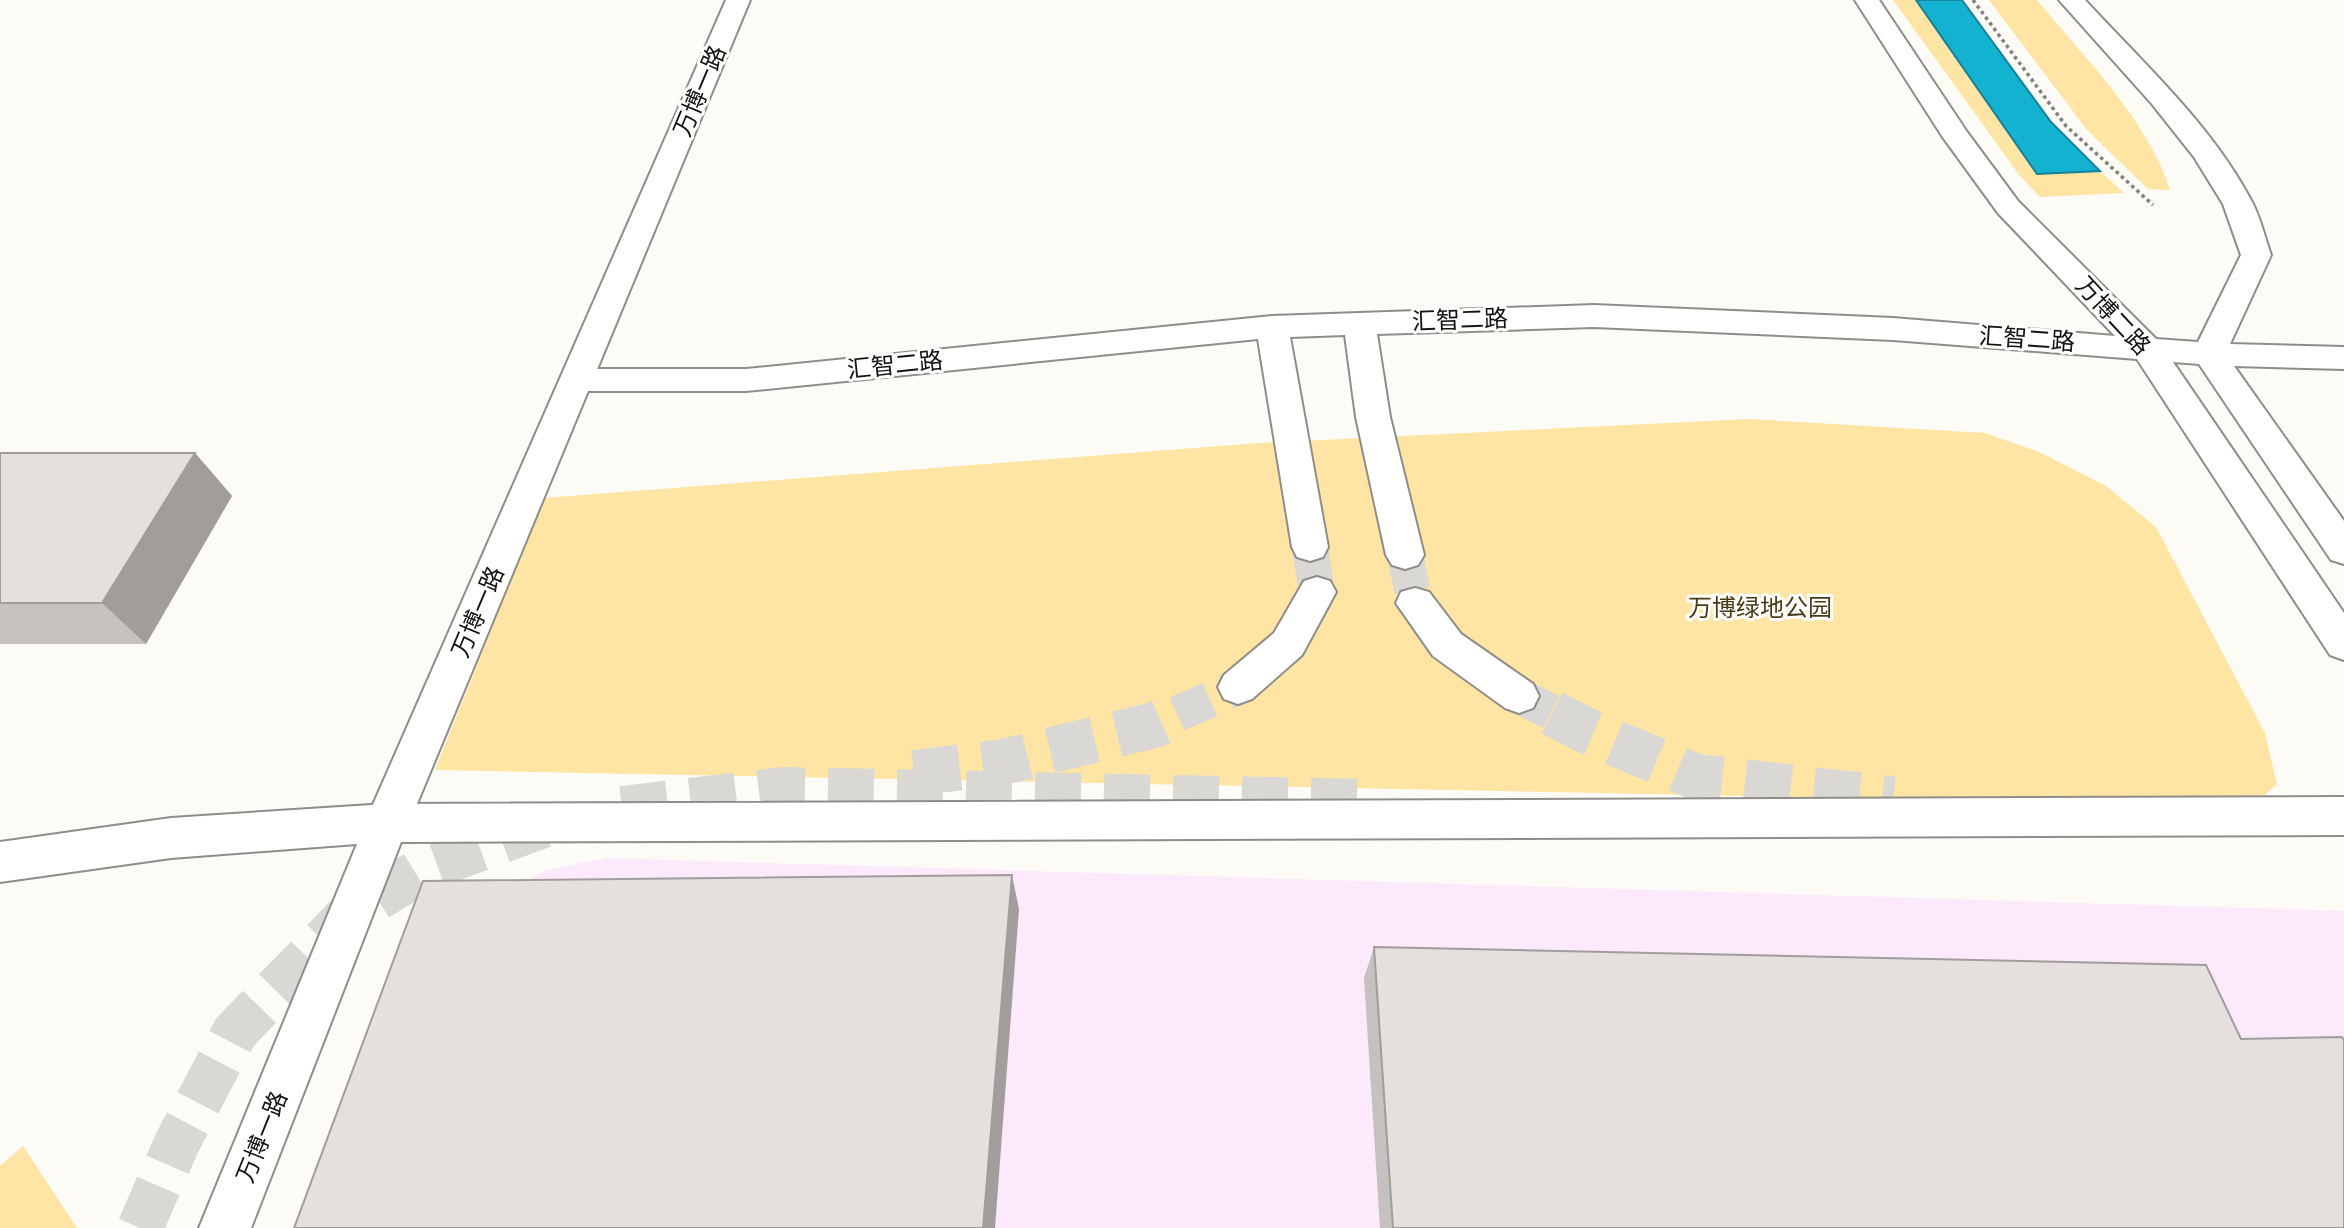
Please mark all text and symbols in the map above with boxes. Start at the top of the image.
street label: 万博一路 [668,41,732,141]
street label: 万博二路 [2070,271,2156,361]
street label: 汇智二路 [1412,304,1508,336]
street label: 汇智二路 [1978,322,2076,356]
street label: 汇智二路 [846,346,944,384]
street label: 万博一路 [446,562,510,662]
park label: 万博绿地公园 [1688,594,1832,622]
street label: 万博一路 [231,1087,293,1187]

